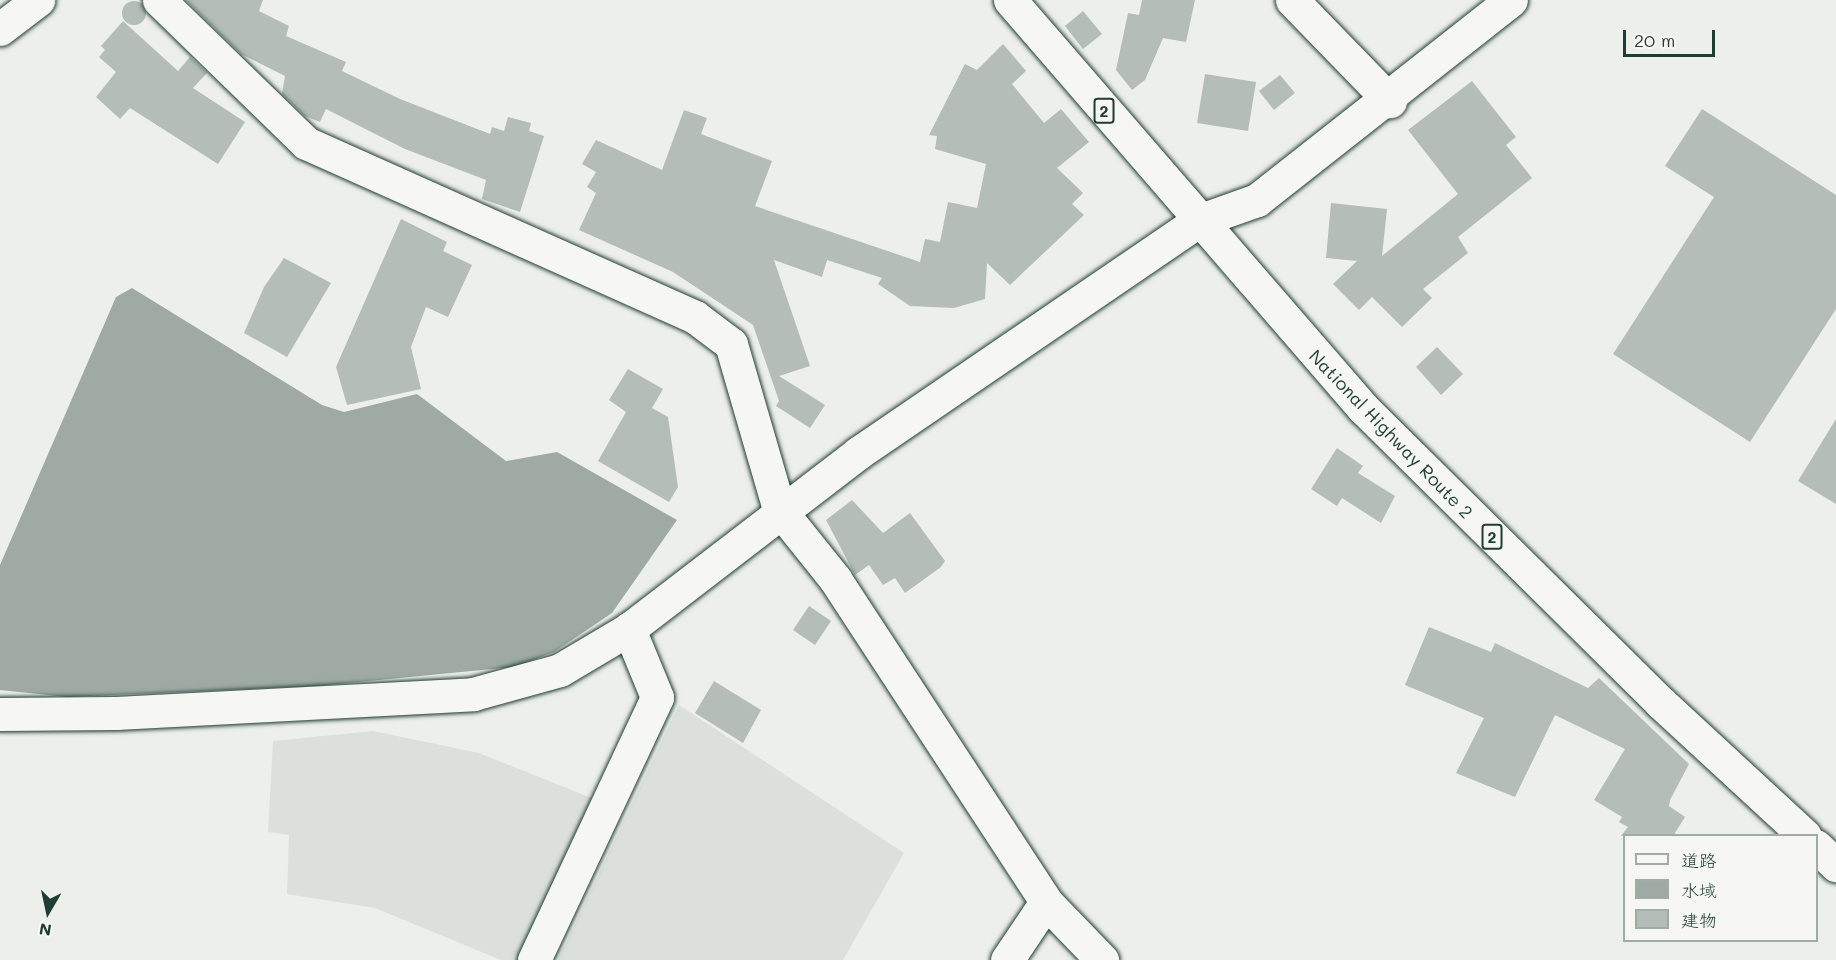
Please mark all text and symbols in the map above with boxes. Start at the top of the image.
scale bar [1626,18,1718,56]
text: 20 m [1634,28,1675,52]
road number: 2 [1094,98,1114,124]
street label: National Highway Route 2 [1305,345,1477,523]
road number: 2 [1482,524,1502,550]
legend [1623,834,1818,942]
text: 道路 [1681,848,1717,872]
text: 水域 [1681,878,1717,902]
north arrow [18,882,78,942]
text: 建物 [1681,908,1717,932]
text: N [37,919,53,942]

